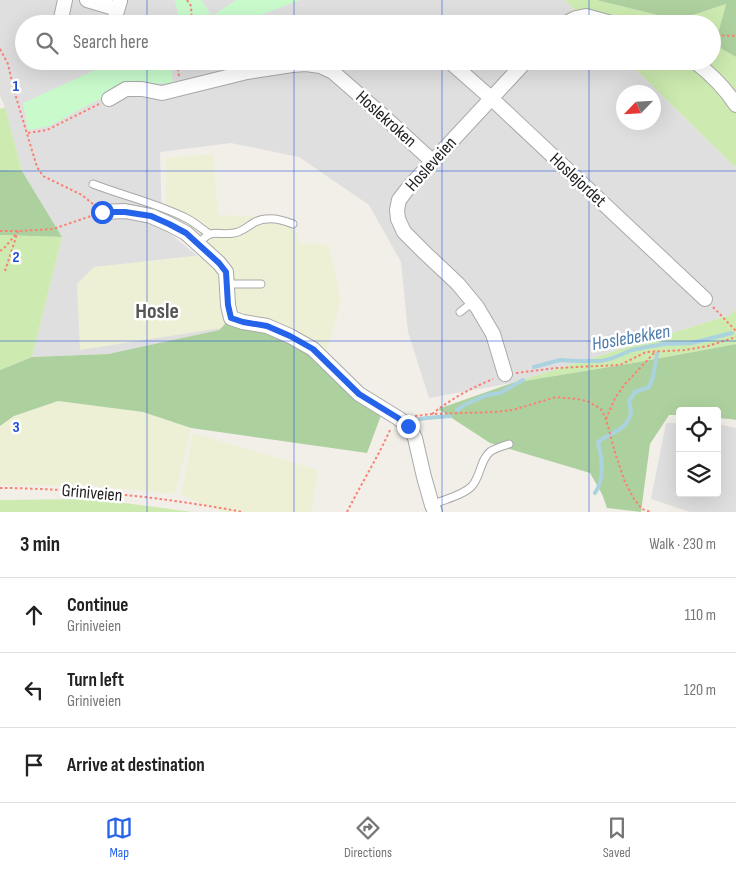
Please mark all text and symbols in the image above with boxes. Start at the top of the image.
search box [15,15,721,70]
icon: search [33,29,61,57]
text: Search here [73,31,149,54]
text: 1 [13,77,20,96]
north arrow [616,85,661,130]
street label: Hoslekroken [351,86,421,152]
street label: Hosleveien [401,132,461,196]
street label: Hoslejordet [545,149,611,212]
route start [91,201,114,224]
text: 2 [12,248,20,267]
district label: Hosle [135,298,179,325]
water label: Hoslebekken [590,320,672,356]
map controls [676,407,721,497]
button: locate [676,407,721,452]
route end [397,415,420,438]
text: 3 [12,418,20,437]
button: layers [676,452,721,497]
street label: Griniveien [61,480,123,506]
text: 3 min [20,532,60,557]
text: Walk · 230 m [649,535,716,554]
text: Continue [67,594,128,617]
icon: ahead [20,601,48,629]
text: 110 m [685,606,716,625]
text: Griniveien [67,617,121,636]
text: Turn left [67,669,124,692]
icon: left [20,676,48,704]
text: 120 m [684,681,716,700]
text: Griniveien [67,692,121,711]
icon: arrive [20,751,48,779]
text: Arrive at destination [67,754,205,777]
tab: Map [105,814,133,861]
tab: Directions [344,814,392,861]
tab: Saved [603,814,631,861]

